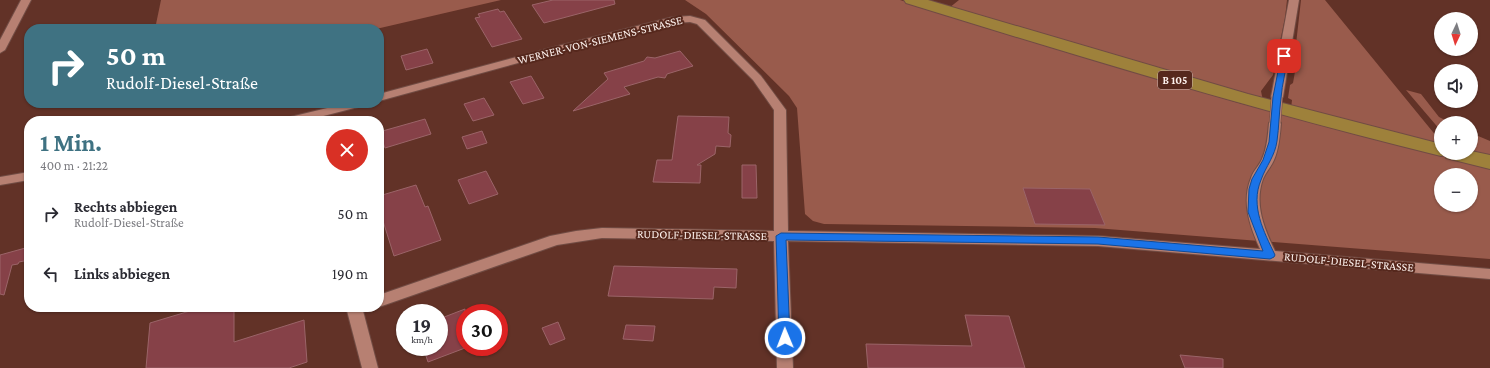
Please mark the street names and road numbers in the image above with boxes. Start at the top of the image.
street label: WERNER-VON-SIEMENS-STRASSE [516,13,684,67]
road number: B 105 [1158,71,1192,89]
street label: RUDOLF-DIESEL-STRASSE [637,227,768,243]
street label: RUDOLF-DIESEL-STRASSE [1284,249,1415,275]

